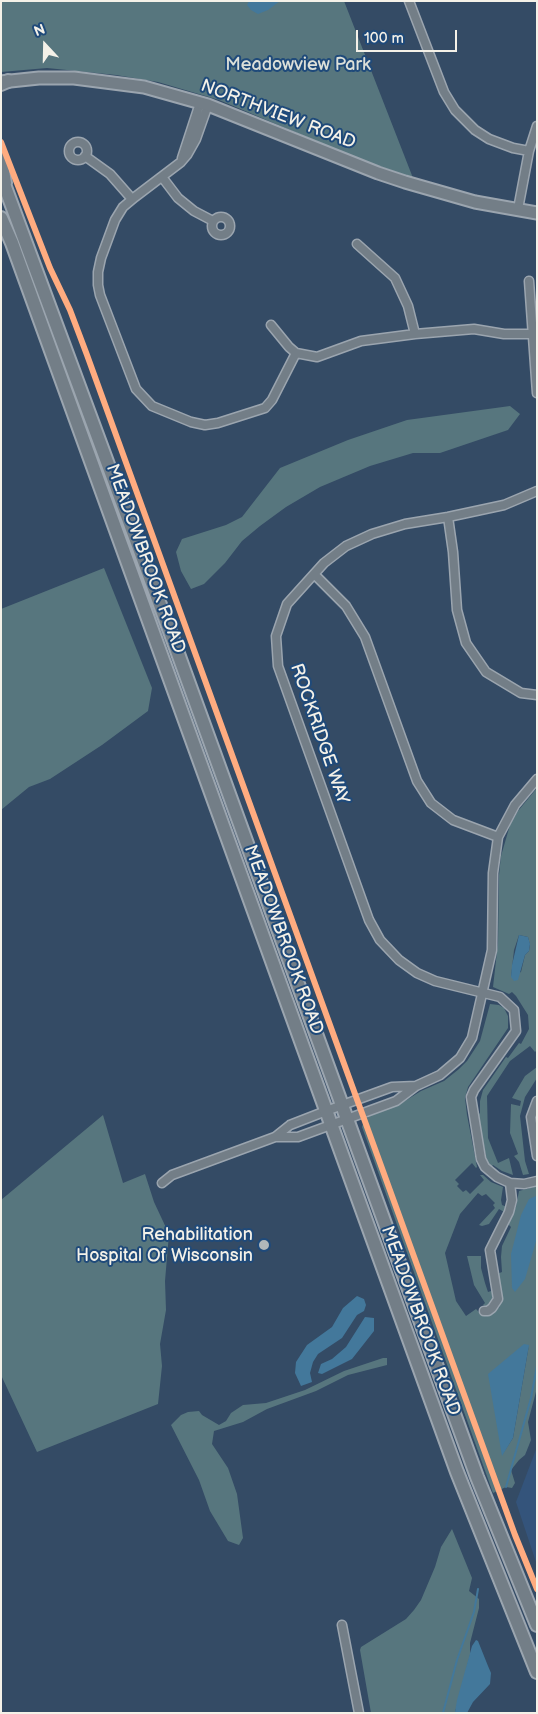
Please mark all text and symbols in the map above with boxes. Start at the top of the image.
north arrow [20,20,70,70]
scale bar [358,20,459,52]
text: N [31,21,47,40]
text: 100 m [364,29,404,48]
park label: Meadowview Park [225,54,371,76]
street label: NORTHVIEW ROAD [198,76,358,154]
street label: MEADOWBROOK ROAD [101,461,189,657]
street label: ROCKRIDGE WAY [285,661,353,807]
street label: MEADOWBROOK ROAD [239,842,327,1038]
street label: MEADOWBROOK ROAD [376,1223,464,1419]
place label: Rehabilitation Hospital Of Wisconsin [76,1224,253,1266]
marker: Rehabilitation Hospital Of Wisconsin [257,1238,271,1252]

